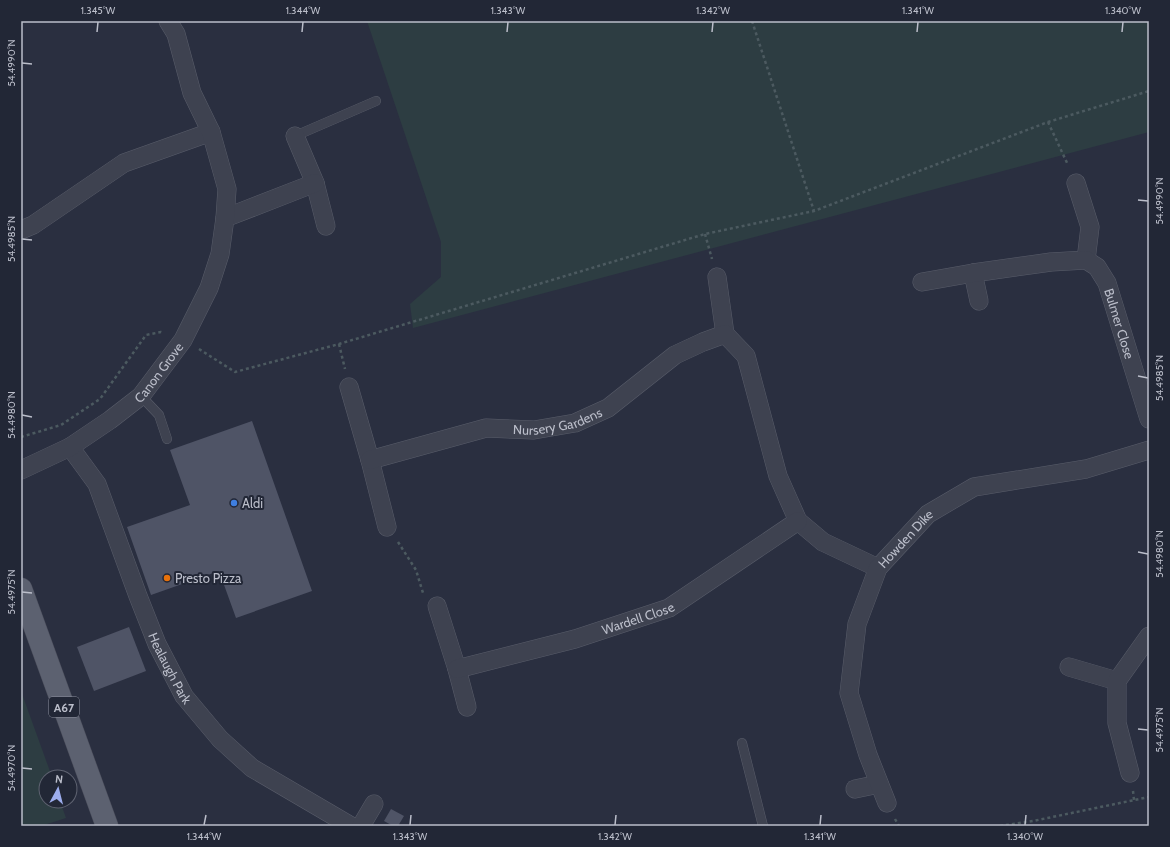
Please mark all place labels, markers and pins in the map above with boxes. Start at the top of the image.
place label: Aldi [242,495,263,511]
marker: Aldi [229,498,239,508]
place label: Presto Pizza [175,570,242,586]
marker: Presto Pizza [162,573,172,583]

